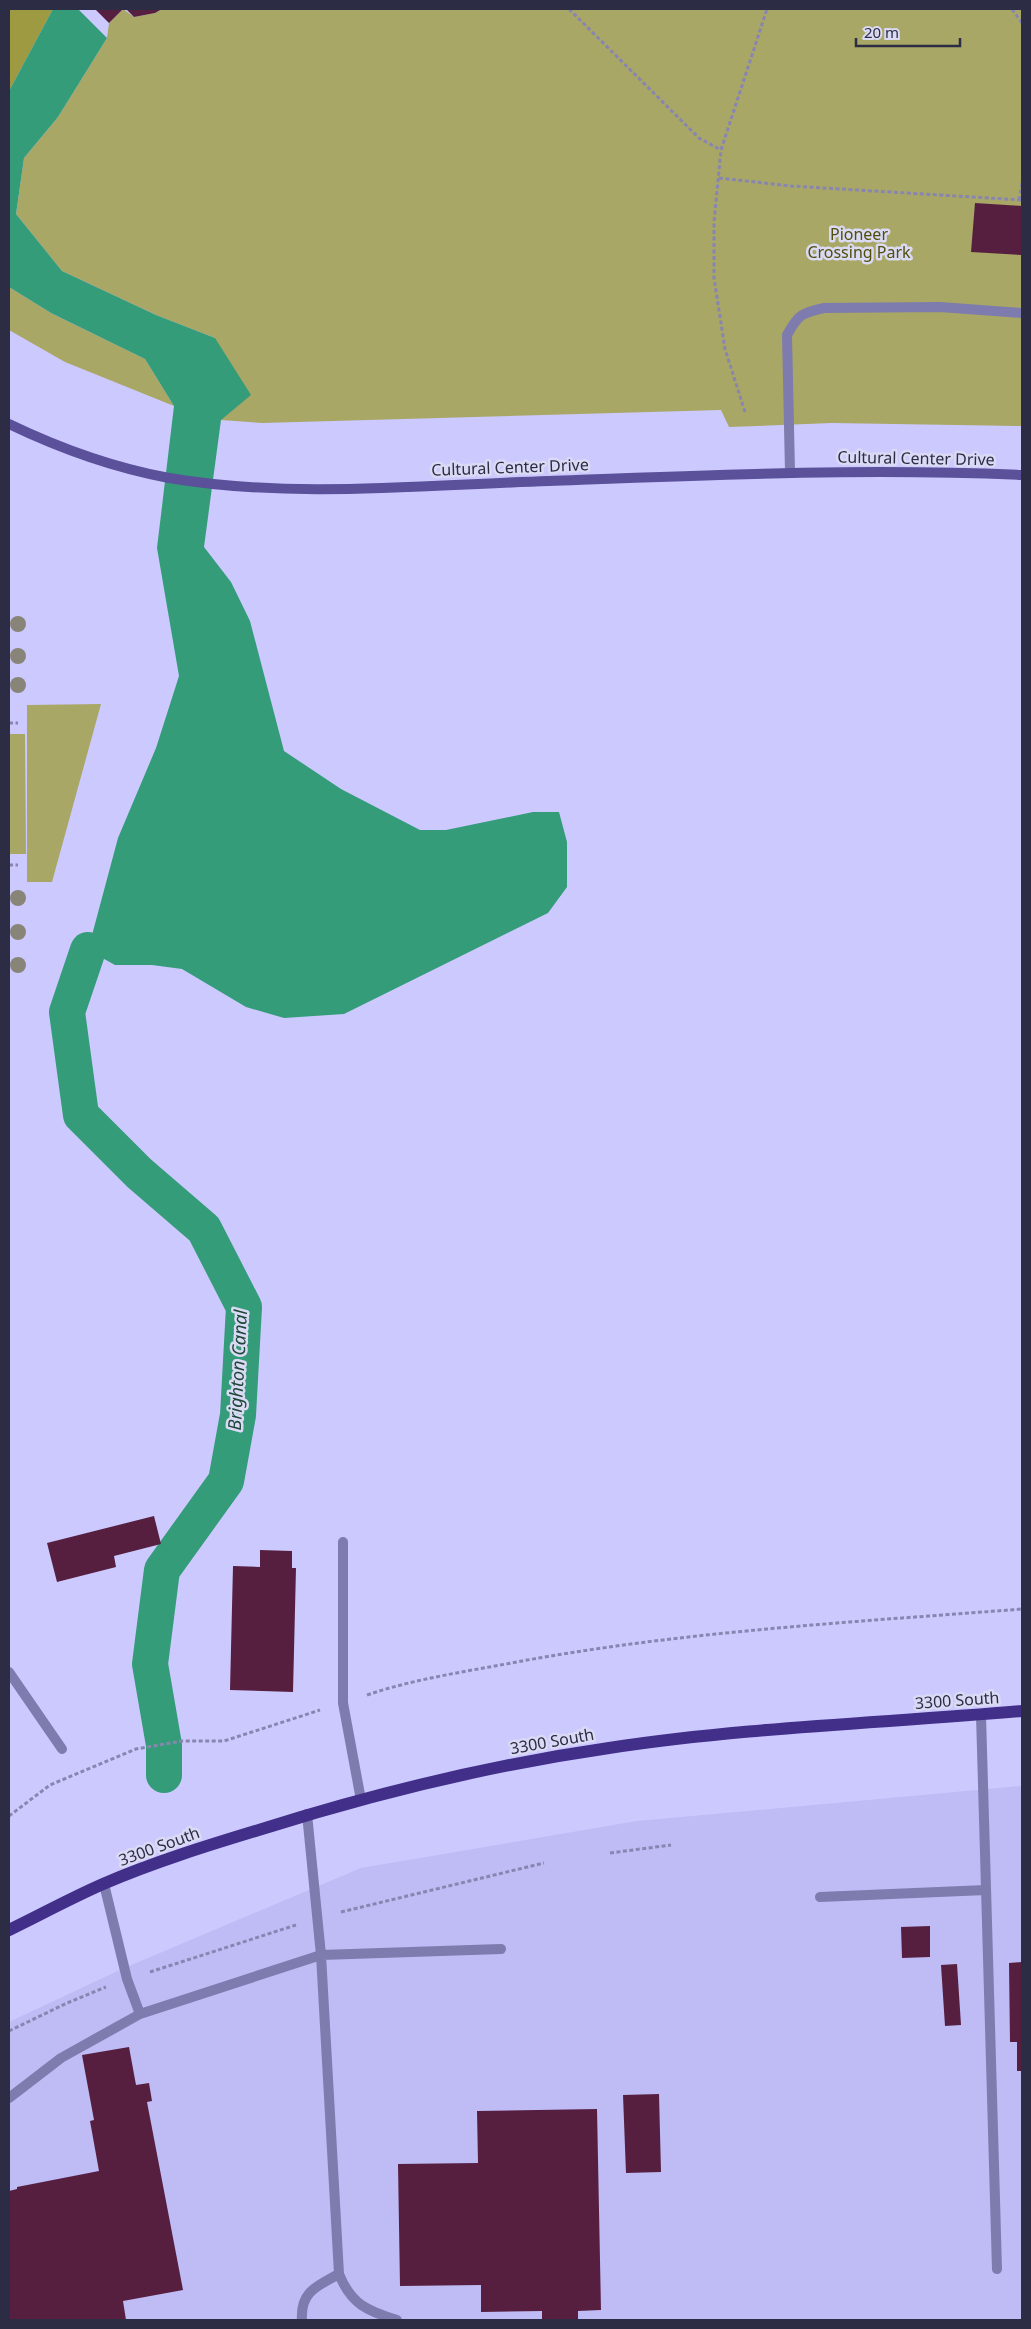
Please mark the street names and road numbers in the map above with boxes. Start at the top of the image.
street label: Cultural Center Drive [837,446,995,470]
street label: Cultural Center Drive [431,453,589,481]
street label: 3300 South [914,1686,1000,1714]
street label: 3300 South [508,1723,596,1759]
street label: 3300 South [115,1821,203,1871]

